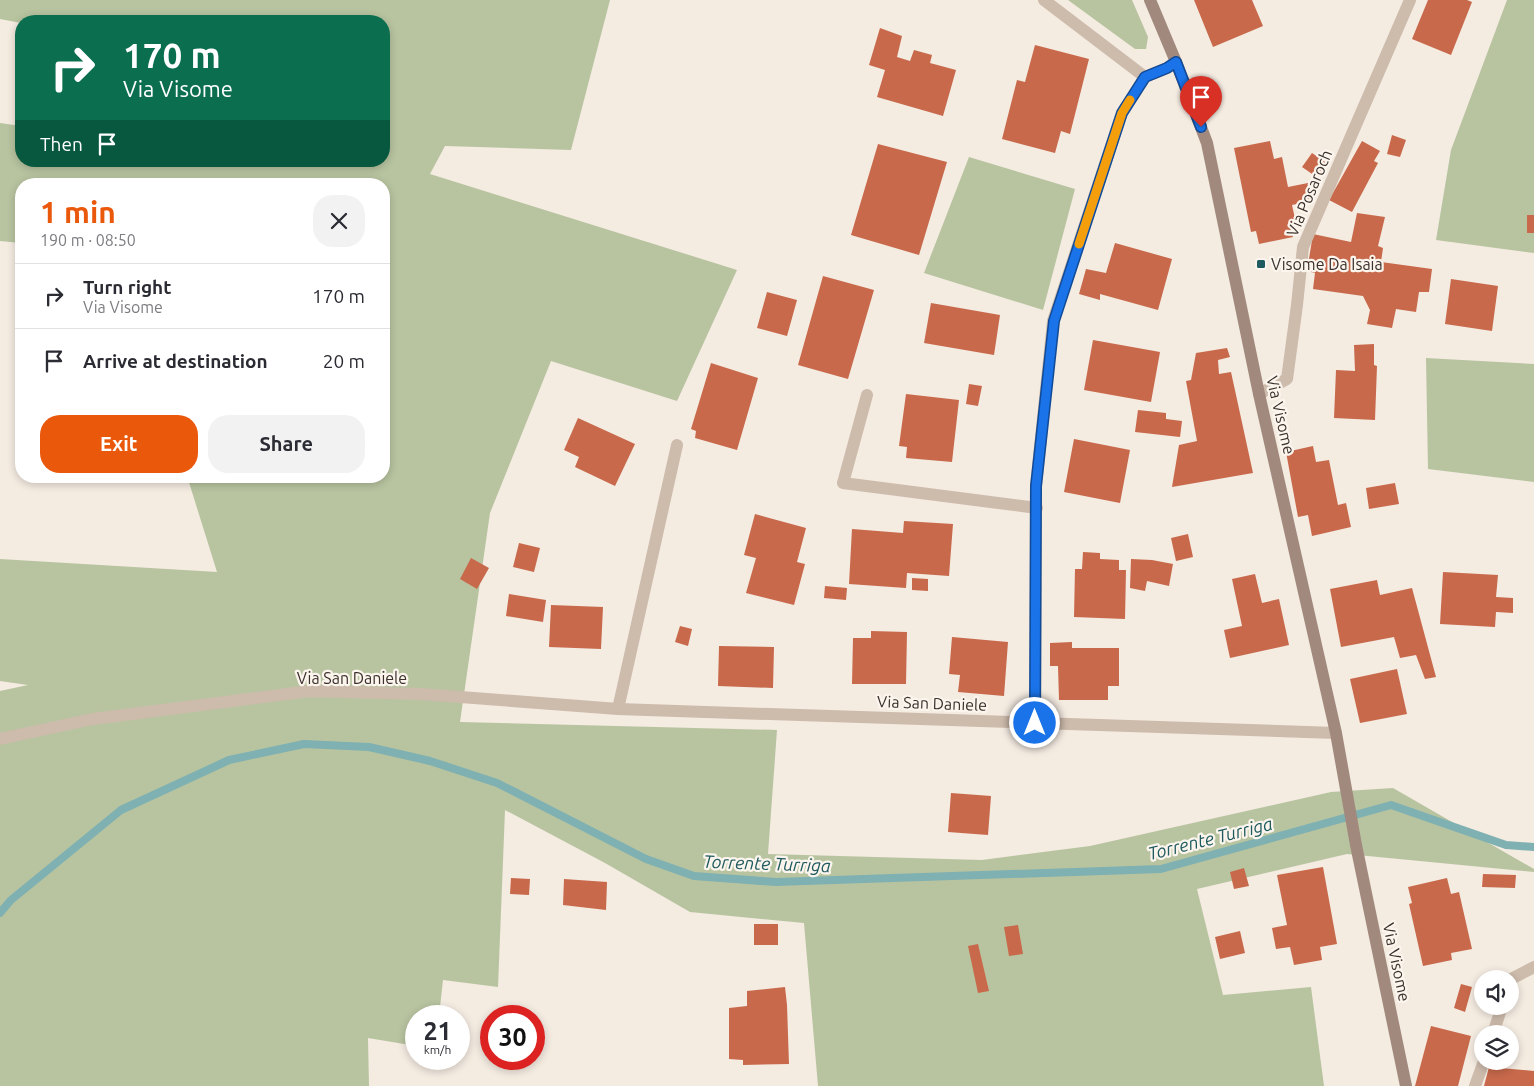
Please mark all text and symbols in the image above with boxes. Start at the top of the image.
icon: right [40,35,105,100]
text: 170 m [123,35,221,75]
text: Via Visome [123,76,233,101]
pin [1180,76,1222,127]
icon: arrive [1187,83,1215,111]
icon: arrive [93,130,121,158]
text: Then [40,133,83,155]
street label: Via Posaroch [1283,147,1335,239]
text: 1 min [40,195,116,229]
button: close [313,195,365,247]
text: 190 m · 08:50 [40,231,136,249]
place label: Visome Da Isaia [1271,255,1383,273]
marker: Visome Da Isaia [1255,258,1267,270]
text: Turn right [83,276,171,298]
icon: right [40,282,68,310]
text: 170 m [312,285,365,307]
text: Via Visome [83,298,163,316]
icon: arrive [40,347,68,375]
text: Arrive at destination [83,350,268,372]
text: 20 m [323,350,365,372]
street label: Via Visome [1263,374,1299,456]
button: Exit [40,415,198,473]
button: Share [208,415,365,473]
street label: Via San Daniele [297,669,407,687]
street label: Via San Daniele [877,692,987,714]
position arrow [1008,696,1060,748]
water label: Torrente Turriga [1146,813,1275,863]
water label: Torrente Turriga [703,851,831,875]
street label: Via Visome [1380,921,1414,1003]
map controls [1474,970,1519,1070]
button: sound [1474,970,1519,1015]
speed limit sign: 30 [480,1005,545,1070]
text: 21 [423,1017,452,1045]
button: layers [1474,1025,1519,1070]
text: km/h [424,1043,451,1056]

